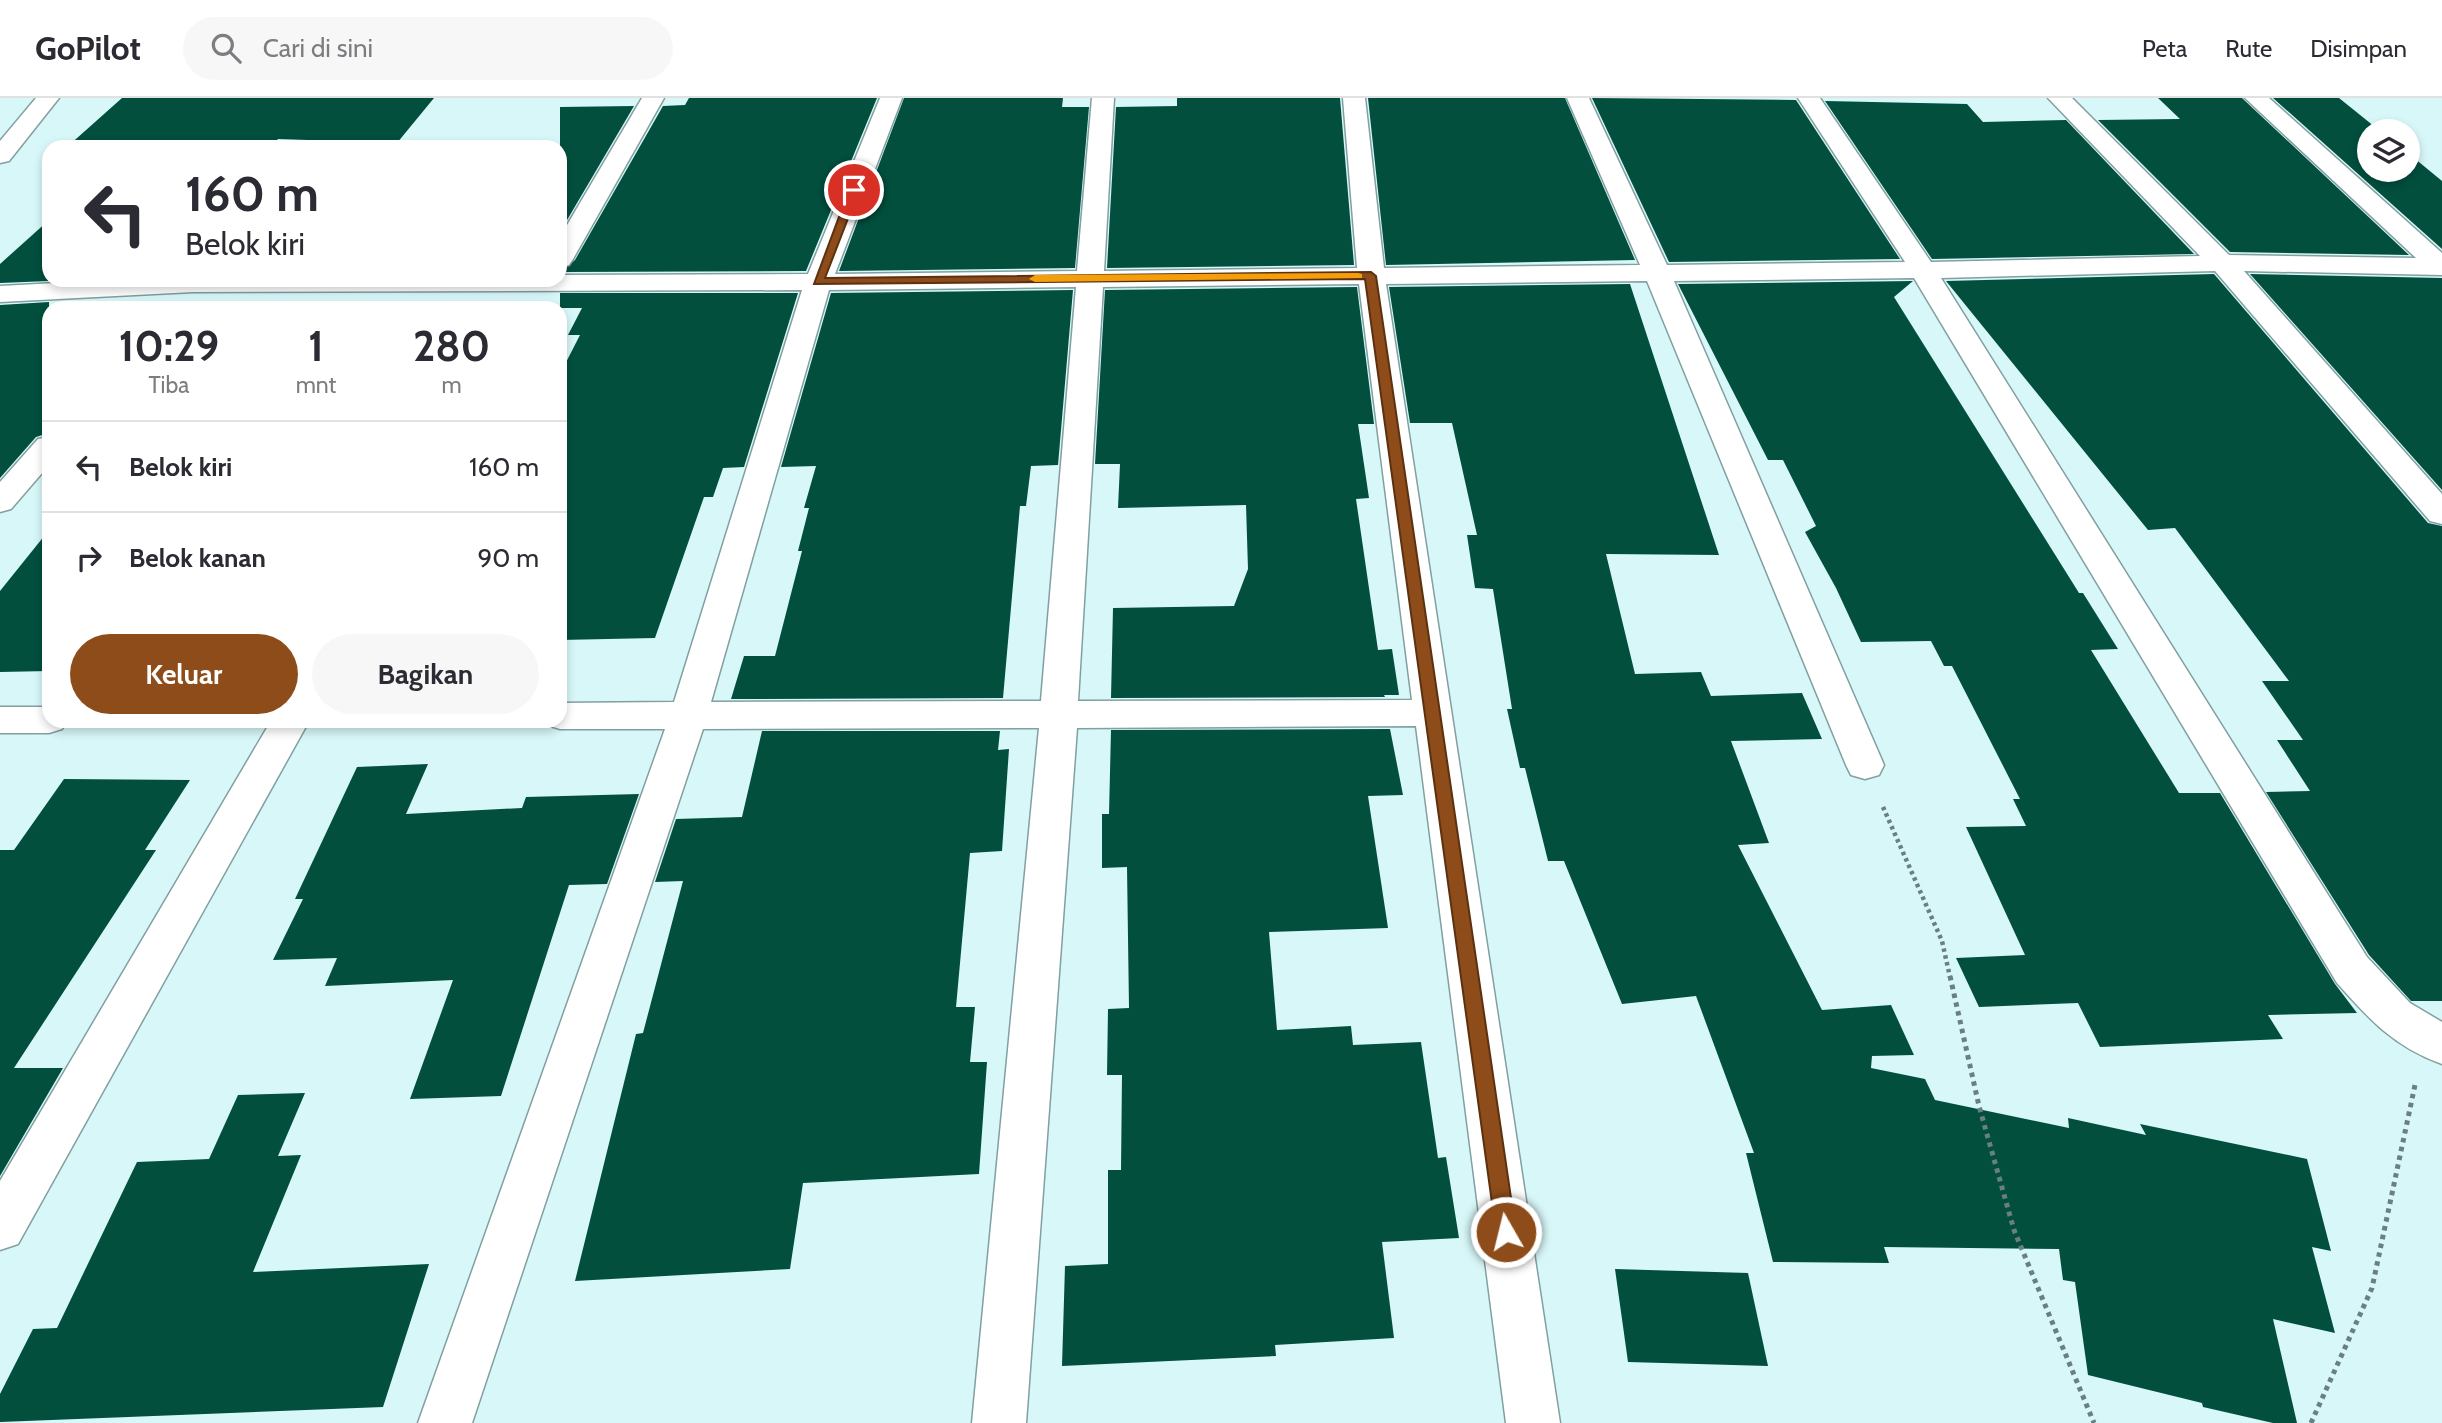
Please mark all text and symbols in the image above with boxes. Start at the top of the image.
search box [183,17,673,80]
text: GoPilot [35,28,141,68]
icon: search [207,29,245,67]
text: Cari di sini [263,32,373,64]
text: Peta [2142,34,2187,63]
text: Rute [2225,34,2272,63]
text: Disimpan [2310,34,2407,63]
map controls [2357,119,2420,182]
button: layers [2357,119,2420,182]
pin [824,160,884,220]
text: 160 m [185,164,319,223]
icon: left [70,168,161,259]
icon: arrive [835,171,873,209]
text: Belok kiri [185,224,305,263]
text: 10:29 [119,320,219,372]
text: 1 [308,320,324,372]
text: 280 [413,320,490,372]
text: Tiba [148,371,189,399]
text: mnt [296,371,336,399]
text: m [442,371,462,399]
icon: left [70,448,108,486]
text: Belok kiri [129,451,232,483]
text: 160 m [469,451,539,483]
icon: right [70,539,108,577]
text: Belok kanan [129,542,266,574]
text: 90 m [477,542,539,574]
button: Keluar [70,634,298,714]
button: Bagikan [312,634,539,714]
position arrow [1469,1195,1543,1269]

